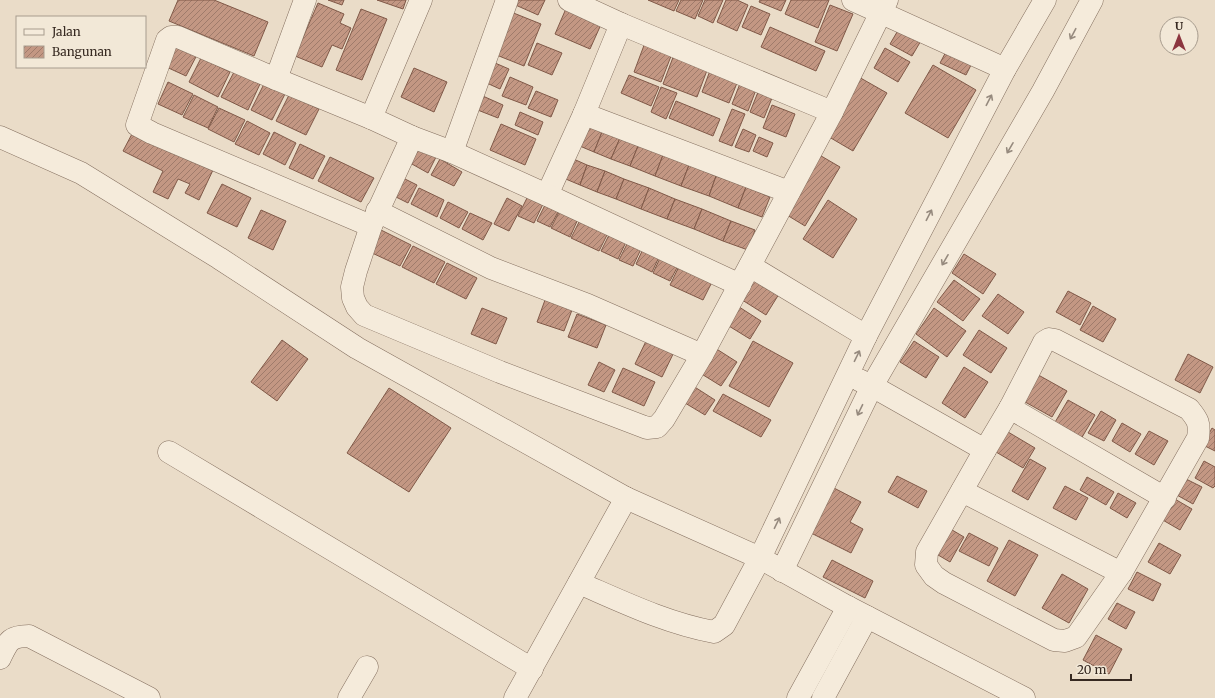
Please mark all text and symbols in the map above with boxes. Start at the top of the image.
legend [16,16,146,68]
north arrow [1159,16,1199,56]
text: U [1175,19,1184,33]
text: Jalan [51,24,81,39]
one-way arrow [1069,28,1077,40]
text: Bangunan [52,44,112,59]
one-way arrow [986,94,993,106]
one-way arrow [1006,142,1014,153]
one-way arrow [926,209,933,221]
one-way arrow [940,254,948,266]
one-way arrow [854,350,861,362]
one-way arrow [856,404,863,416]
one-way arrow [774,518,781,530]
scale bar [1071,656,1131,682]
text: 20 m [1077,662,1106,677]

